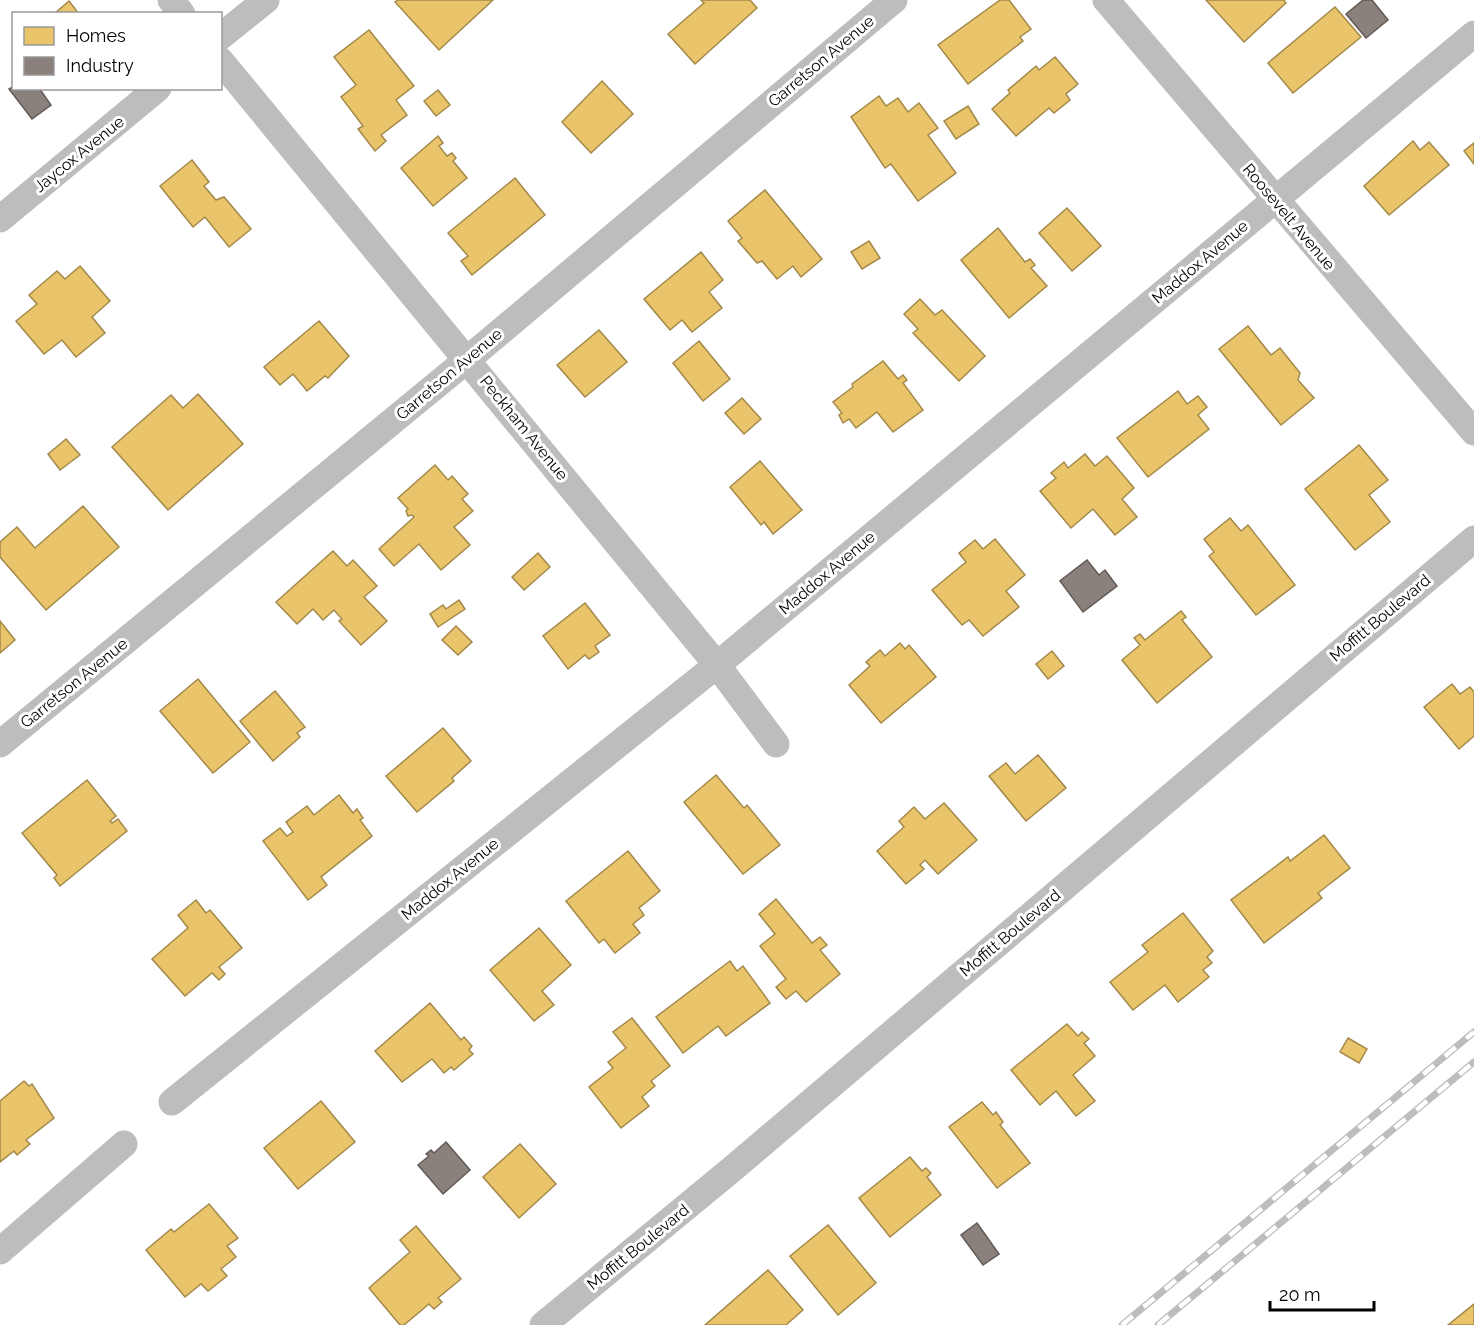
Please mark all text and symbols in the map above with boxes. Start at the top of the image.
street label: Garretson Avenue [764,11,878,111]
legend [12,12,222,90]
text: Homes [66,25,126,46]
text: Industry [66,55,134,76]
street label: Jaycox Avenue [30,112,128,196]
street label: Roosevelt Avenue [1239,160,1339,274]
street label: Maddox Avenue [1148,216,1252,308]
street label: Garretson Avenue [392,324,506,424]
street label: Peckham Avenue [476,372,572,484]
street label: Maddox Avenue [775,527,879,619]
street label: Moffitt Boulevard [1326,570,1434,666]
street label: Garretson Avenue [17,634,131,732]
street label: Maddox Avenue [398,834,502,924]
street label: Moffitt Boulevard [956,885,1064,981]
street label: Moffitt Boulevard [583,1200,693,1294]
scale bar [1270,1274,1374,1312]
text: 20 m [1279,1284,1321,1305]

